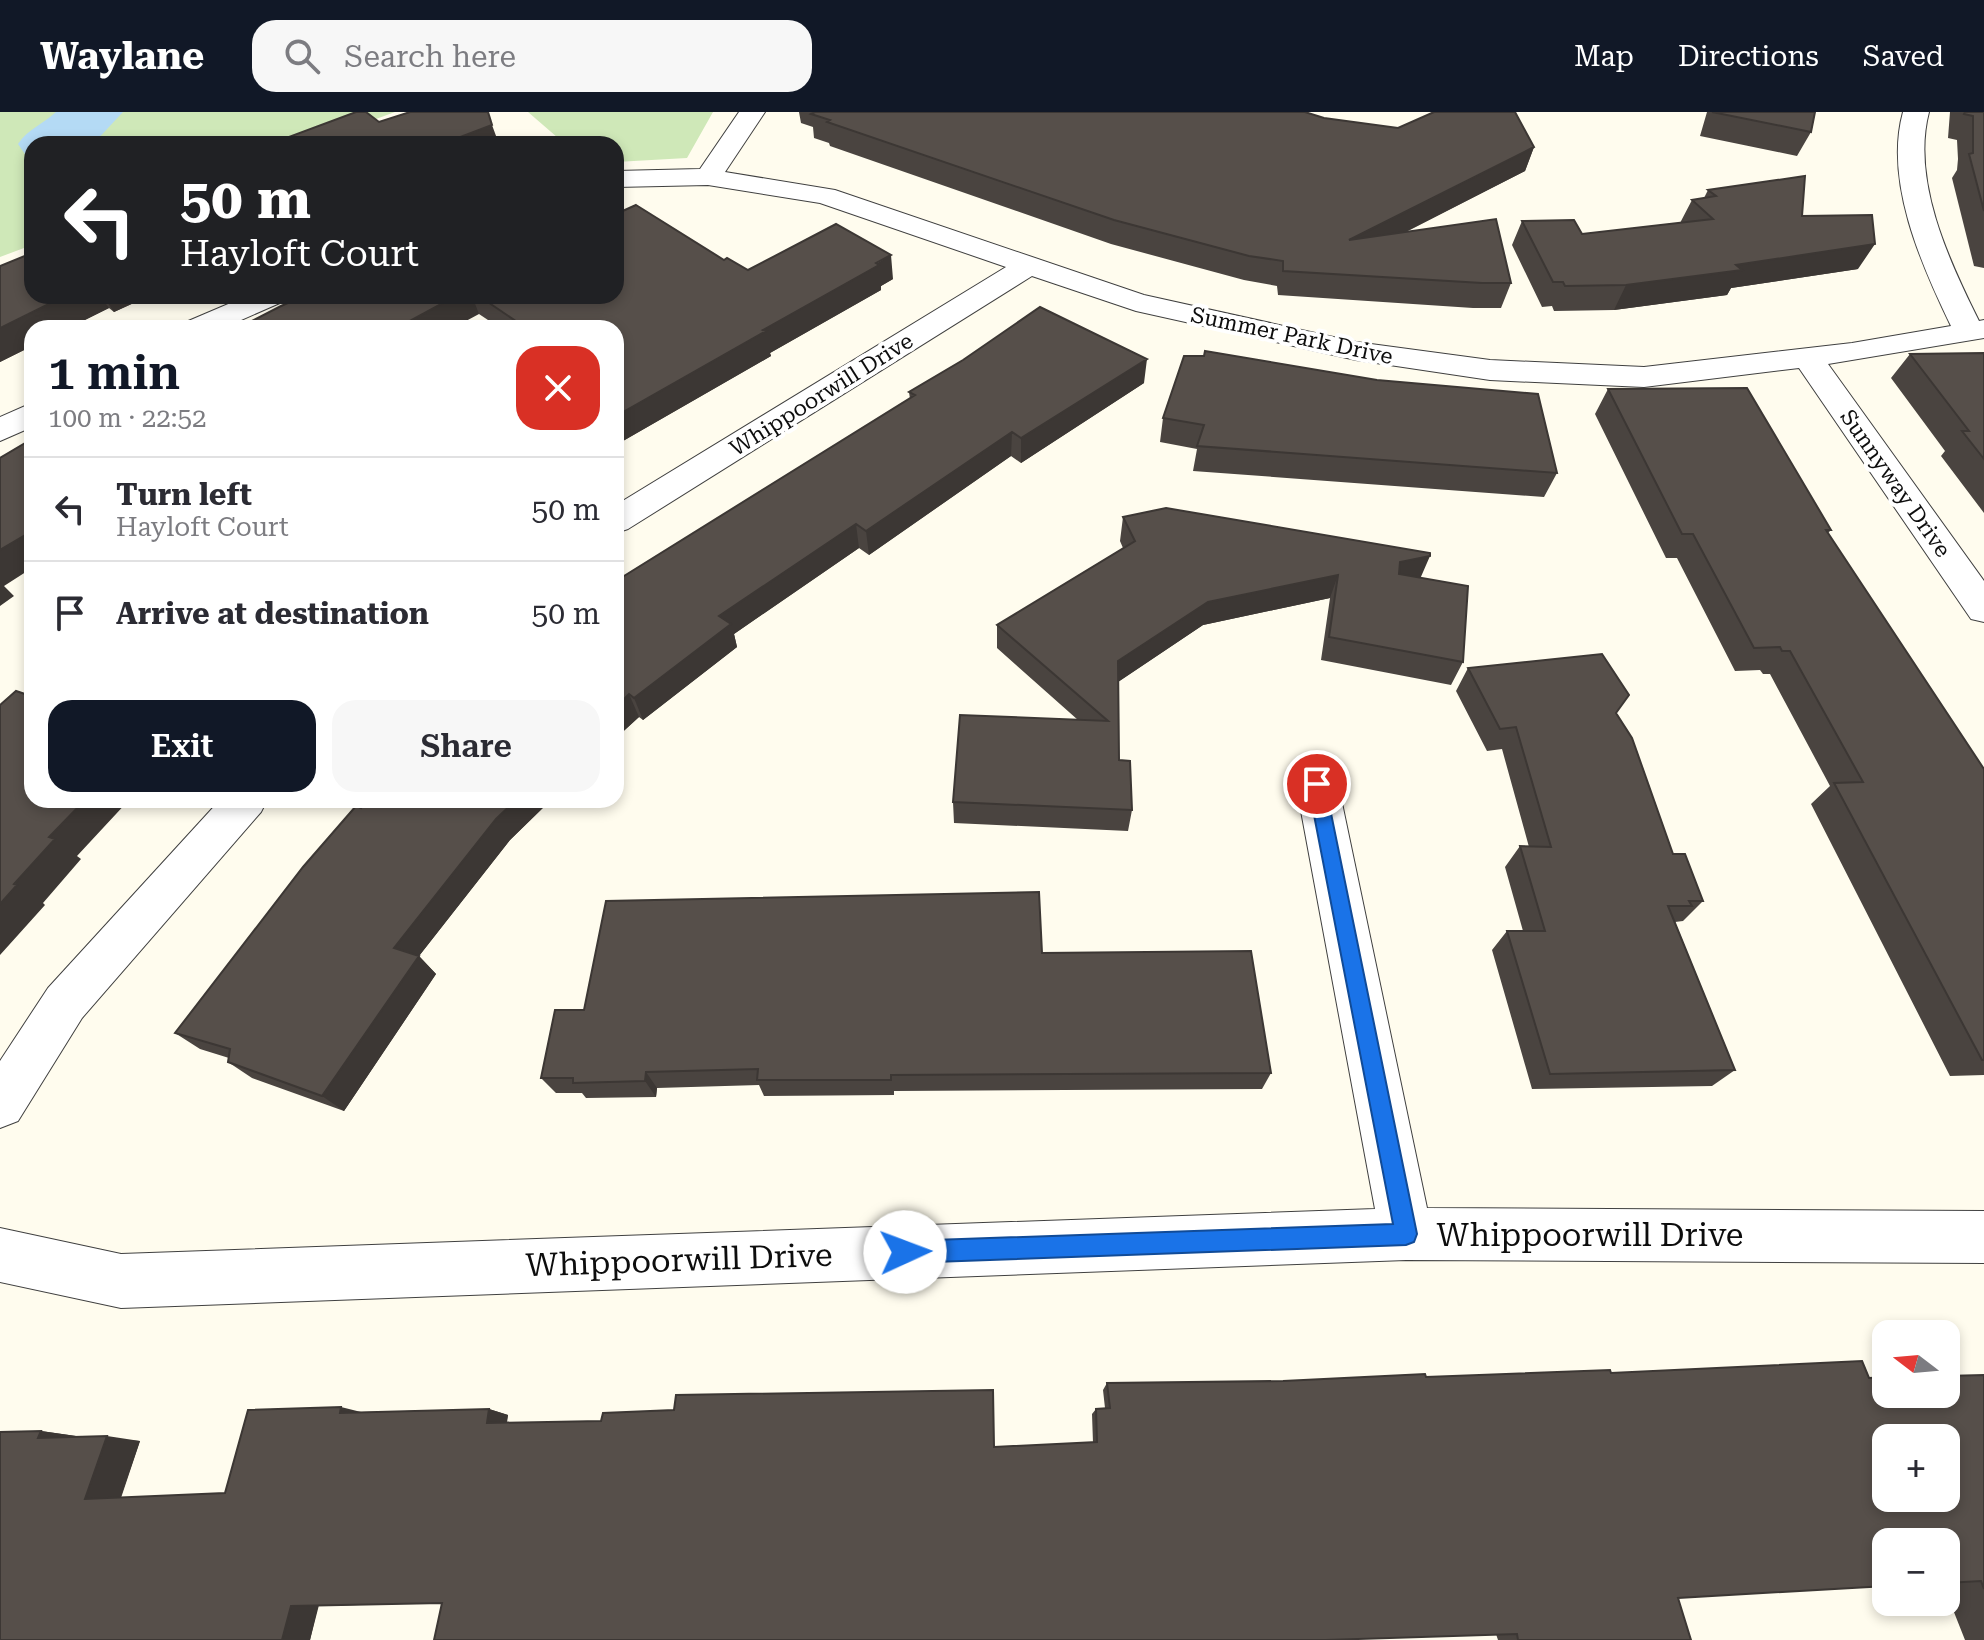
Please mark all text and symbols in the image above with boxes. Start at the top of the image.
search box [252,20,812,92]
text: Waylane [40,34,204,78]
icon: search [280,34,324,78]
text: Search here [344,39,516,74]
text: Map [1574,40,1634,73]
text: Directions [1678,40,1819,73]
text: Saved [1863,40,1944,73]
text: 50 m [180,166,311,232]
icon: left [48,168,152,272]
text: Hayloft Court [180,233,419,275]
street label: Summer Park Drive [1189,302,1395,369]
street label: Whippoorwill Drive [725,328,917,461]
text: 1 min [48,345,180,401]
button: close [516,346,600,430]
text: 100 m · 22:52 [48,403,207,433]
street label: Sunnyway Drive [1835,405,1956,562]
text: Turn left [116,477,252,512]
icon: left [48,487,92,531]
text: 50 m [531,492,600,527]
text: Hayloft Court [116,512,289,542]
icon: arrive [48,591,92,635]
text: Arrive at destination [116,596,429,631]
text: 50 m [531,596,600,631]
button: Exit [48,700,316,792]
button: Share [332,700,600,792]
pin [1283,750,1351,818]
icon: arrive [1295,762,1339,806]
position arrow [863,1210,947,1294]
street label: Whippoorwill Drive [1437,1216,1743,1254]
street label: Whippoorwill Drive [525,1236,833,1284]
north arrow [1872,1320,1960,1408]
map controls [1872,1320,1960,1616]
button: + [1872,1424,1960,1512]
button: − [1872,1528,1960,1616]

